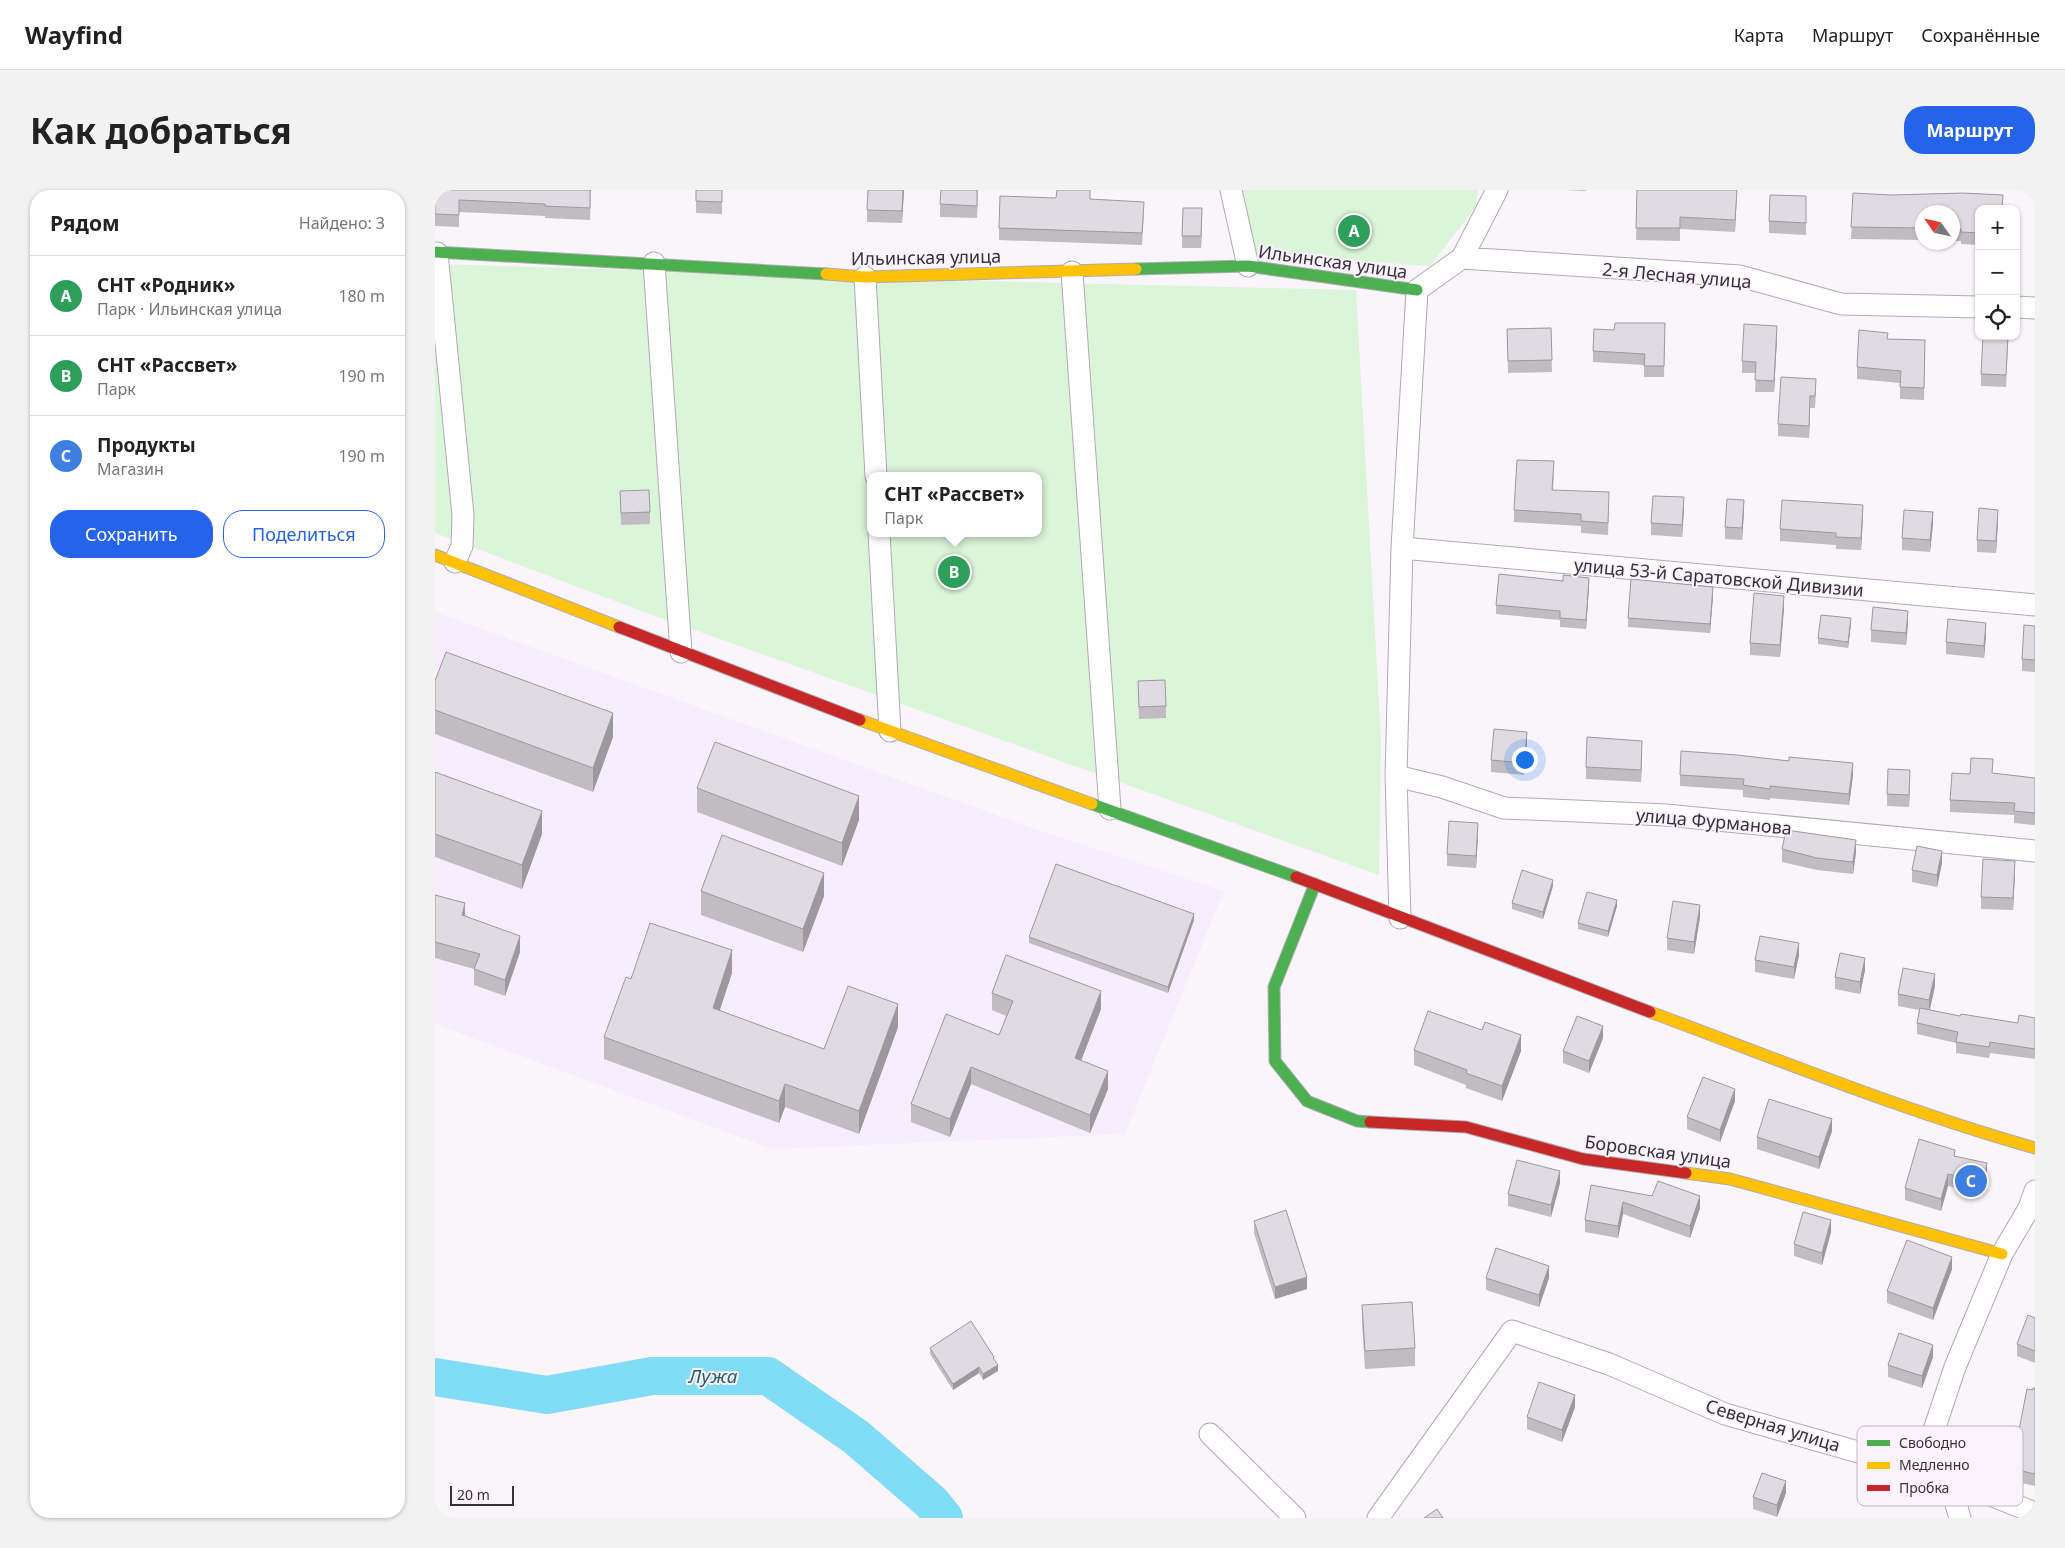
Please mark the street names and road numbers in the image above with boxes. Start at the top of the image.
street label: Ильинская улица [1257,239,1409,283]
street label: Ильинская улица [851,244,1001,270]
street label: 2-я Лесная улица [1601,257,1753,293]
street label: улица 53-й Саратовской Дивизии [1573,552,1865,602]
street label: улица Фурманова [1635,802,1793,840]
street label: Боровская улица [1583,1129,1733,1173]
street label: Северная улица [1703,1393,1843,1457]

